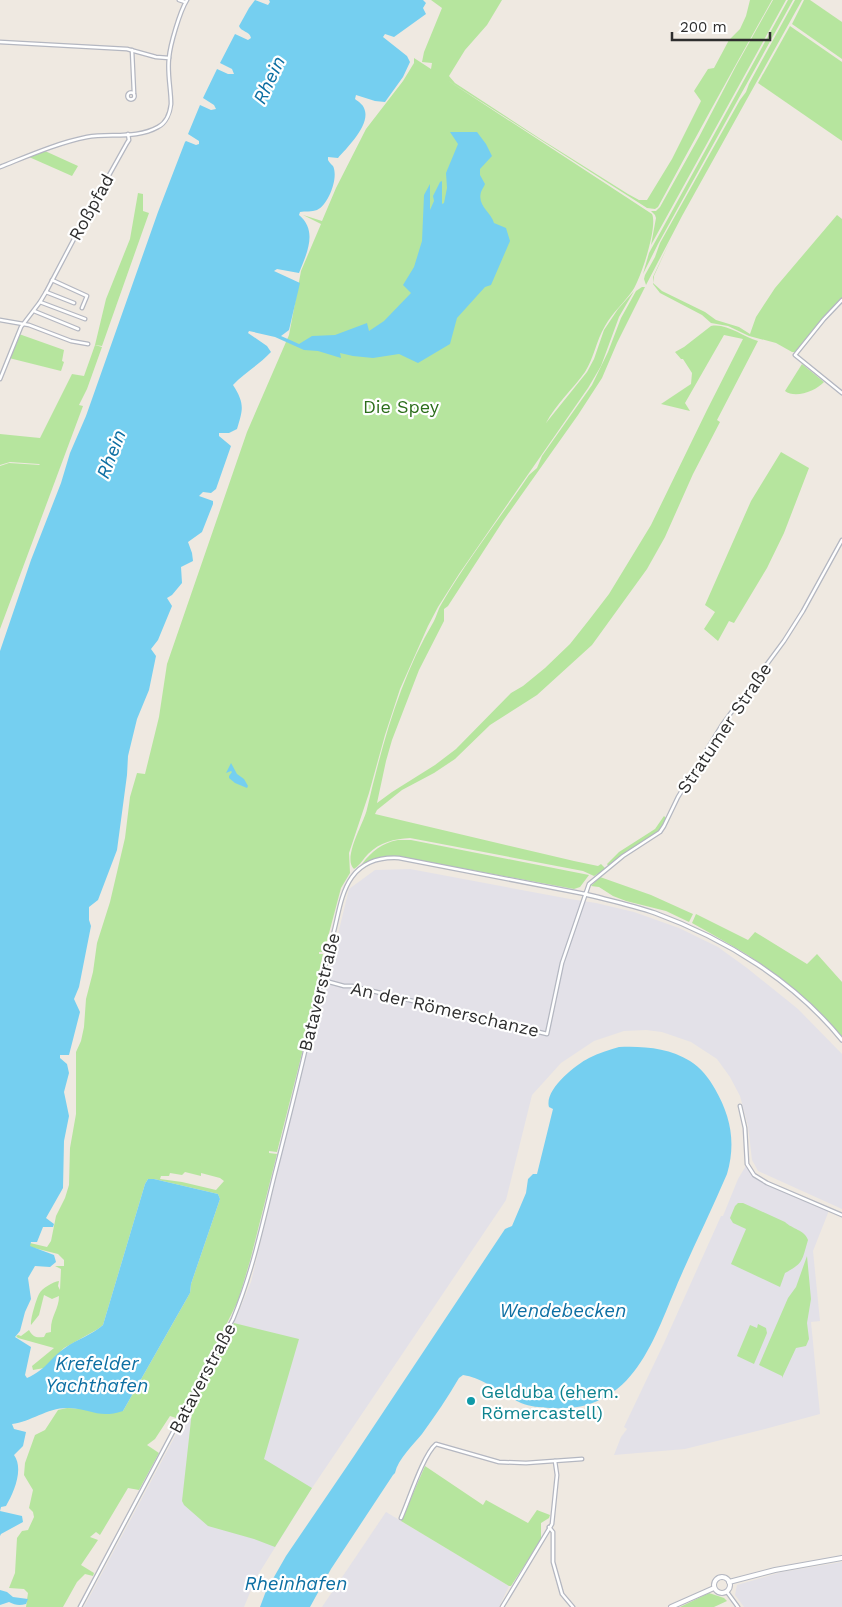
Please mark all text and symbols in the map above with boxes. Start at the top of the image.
scale bar [672,10,770,42]
text: 200 m [680,18,727,36]
water label: Rhein [248,52,290,108]
street label: Roßpfad [64,170,118,244]
park label: Die Spey [363,396,440,417]
water label: Rhein [91,426,131,482]
street label: Stratumer Straße [672,659,776,797]
street label: Bataverstraße [294,930,344,1054]
street label: An der Römerschanze [349,977,541,1041]
water label: Wendebecken [500,1299,626,1322]
street label: Bataverstraße [164,1319,240,1437]
water label: Krefelder Yachthafen [45,1352,149,1397]
place label: Gelduba (ehem. Römercastell) [481,1381,619,1423]
marker: Gelduba (ehem. Römercastell) [465,1395,477,1407]
water label: Rheinhafen [245,1572,348,1595]

